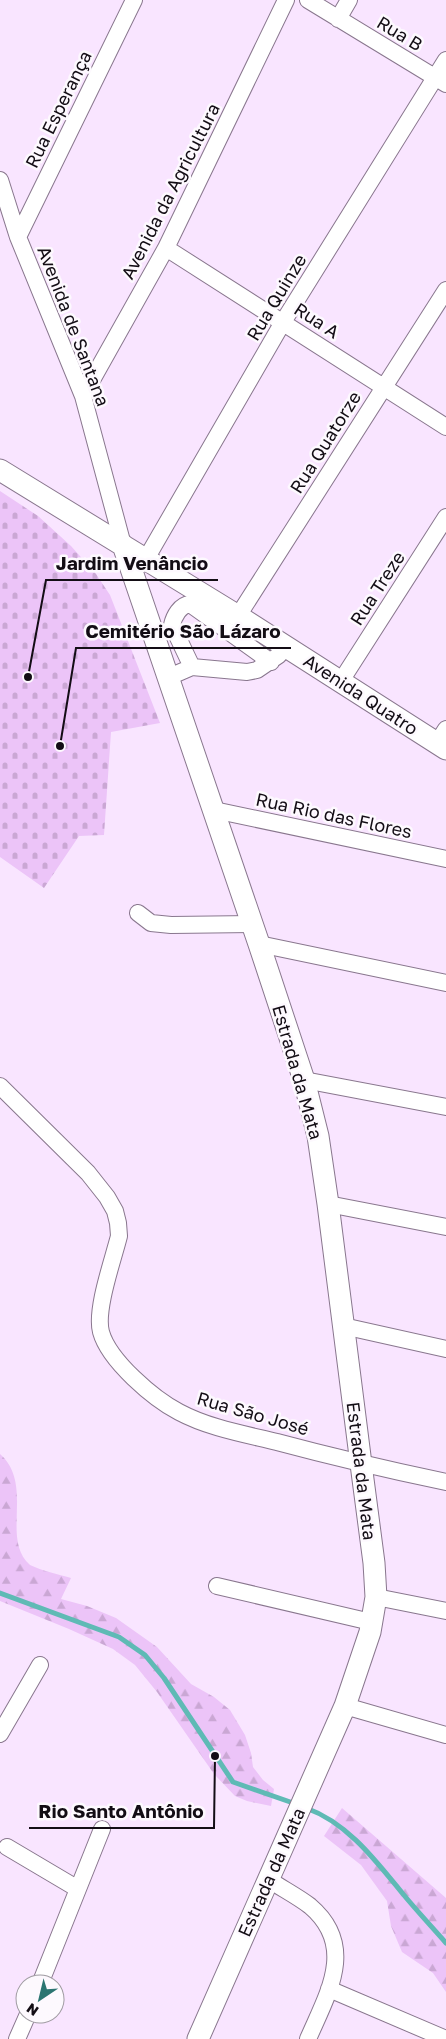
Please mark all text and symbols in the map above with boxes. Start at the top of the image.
street label: Rua B [373,11,427,55]
street label: Rua Esperança [20,47,96,171]
street label: Avenida da Agricultura [116,99,224,283]
street label: Avenida de Santana [33,243,115,409]
street label: Rua Quinze [242,250,310,344]
street label: Rua A [290,297,344,343]
street label: Rua Quatorze [285,387,365,497]
callout: Jardim Venâncio [46,546,218,580]
street label: Rua Treze [345,547,409,629]
text: Jardim Venâncio [56,551,208,574]
callout: Cemitério São Lázaro [76,614,291,648]
text: Cemitério São Lázaro [85,619,281,642]
street label: Avenida Quatro [300,649,422,739]
street label: Rua Rio das Flores [254,788,414,842]
street label: Estrada da Mata [268,1002,328,1142]
street label: Rua São José [195,1387,311,1439]
street label: Estrada da Mata [343,1401,381,1541]
callout: Rio Santo Antônio [29,1794,214,1828]
text: Rio Santo Antônio [38,1799,204,1822]
street label: Estrada da Mata [233,1804,309,1940]
north arrow [15,1974,65,2024]
text: N [23,2000,41,2020]

